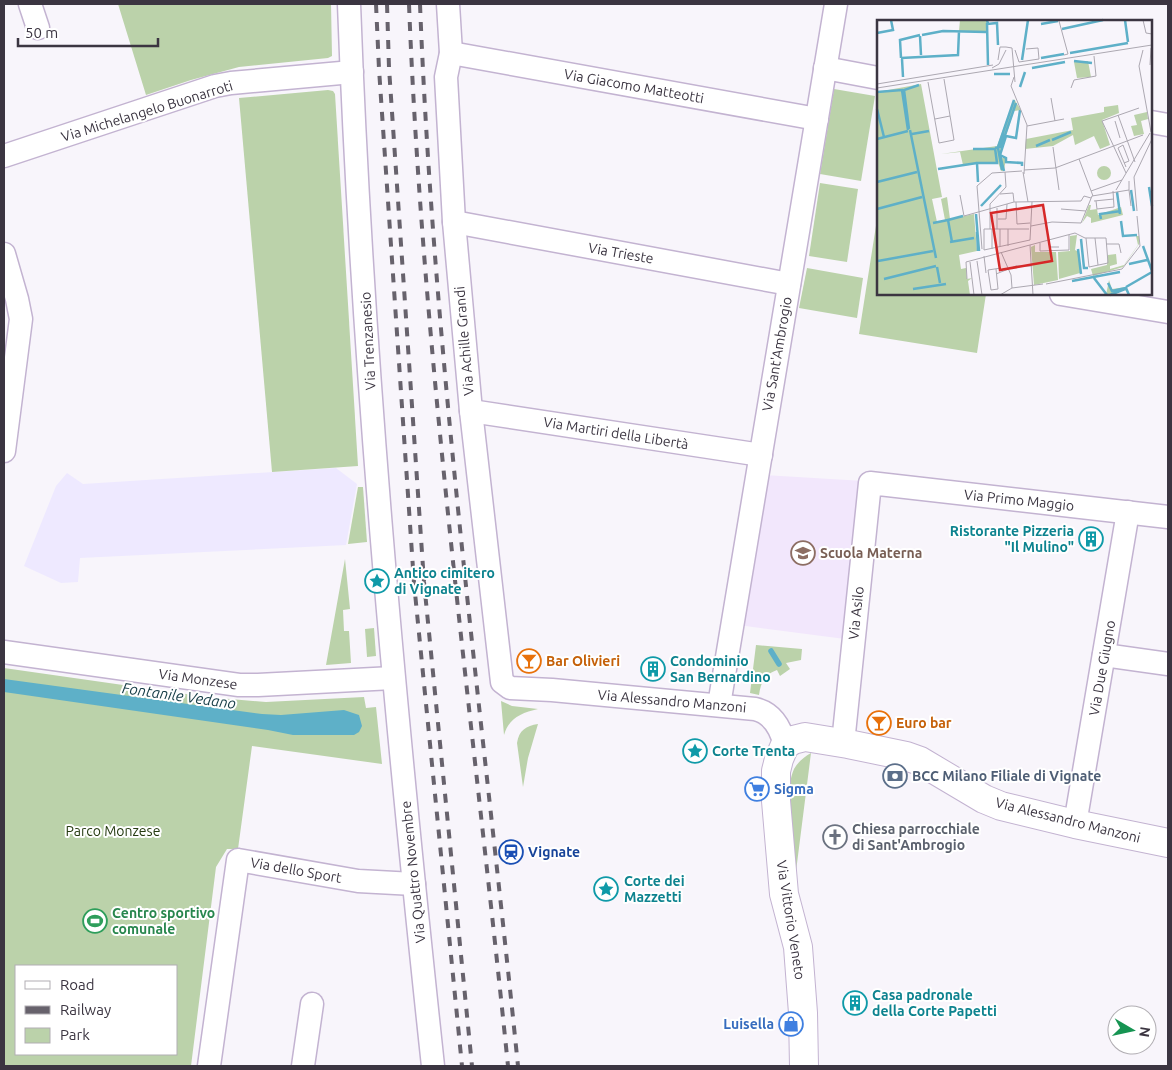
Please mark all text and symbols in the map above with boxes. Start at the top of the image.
scale bar [18,15,158,47]
inset map [877,20,1152,295]
text: 50 m [25,24,58,41]
street label: Via Giacomo Matteotti [563,66,705,106]
street label: Via Michelangelo Buonarroti [59,77,235,145]
street label: Via Trieste [587,239,655,267]
street label: Via Achille Grandi [451,286,477,396]
street label: Via Trenzanesio [357,291,379,391]
street label: Via Sant'Ambrogio [759,295,795,413]
street label: Via Martiri della Libertà [542,414,690,452]
street label: Via Primo Maggio [963,486,1075,514]
place label: Ristorante Pizzeria "Il Mulino" [950,523,1074,555]
building icon: Ristorante Pizzeria "Il Mulino" [1078,526,1104,552]
school or university icon: Scuola Materna [790,540,816,566]
place label: Scuola Materna [820,545,922,561]
place label: Antico cimitero di Vignate [394,565,495,597]
place icon: Antico cimitero di Vignate [364,568,390,594]
street label: Via Asilo [845,585,867,641]
street label: Via Due Giugno [1086,619,1118,717]
bar icon: Bar Olivieri [516,648,542,674]
place label: Bar Olivieri [546,653,620,669]
place label: Condominio San Bernardino [670,653,771,685]
building icon: Condominio San Bernardino [640,656,666,682]
street label: Via Monzese [158,666,238,692]
water label: Fontanile Vedano [121,679,237,712]
street label: Via Alessandro Manzoni [597,687,747,715]
bar icon: Euro bar [866,710,892,736]
place label: Euro bar [896,715,952,731]
place icon: Corte Trenta [682,738,708,764]
place label: Corte Trenta [712,743,795,759]
bank icon: BCC Milano Filiale di Vignate [882,763,908,789]
place label: BCC Milano Filiale di Vignate [912,768,1101,784]
supermarket icon: Sigma [744,776,770,802]
place label: Sigma [774,781,814,797]
street label: Via Alessandro Manzoni [994,794,1142,846]
street label: Via Quattro Novembre [398,800,428,944]
place label: Chiesa parrocchiale di Sant'Ambrogio [852,821,980,853]
park label: Parco Monzese [66,823,160,839]
church icon: Chiesa parrocchiale di Sant'Ambrogio [822,824,848,850]
station icon: Vignate [498,839,524,865]
place label: Vignate [528,844,580,860]
street label: Via dello Sport [249,854,343,886]
street label: Via Vittorio Veneto [774,859,808,981]
place label: Corte dei Mazzetti [624,873,685,905]
place icon: Corte dei Mazzetti [593,876,619,902]
place label: Centro sportivo comunale [112,905,215,937]
sports icon: Centro sportivo comunale [82,908,108,934]
legend [15,965,178,1055]
text: Road [60,976,95,993]
place label: Casa padronale della Corte Papetti [872,987,997,1019]
building icon: Casa padronale della Corte Papetti [842,990,868,1016]
text: Railway [60,1001,111,1018]
north arrow [1107,1005,1157,1055]
shop icon: Luisella [778,1011,804,1037]
place label: Luisella [723,1016,774,1032]
text: Park [60,1026,90,1043]
text: N [1136,1026,1154,1038]

